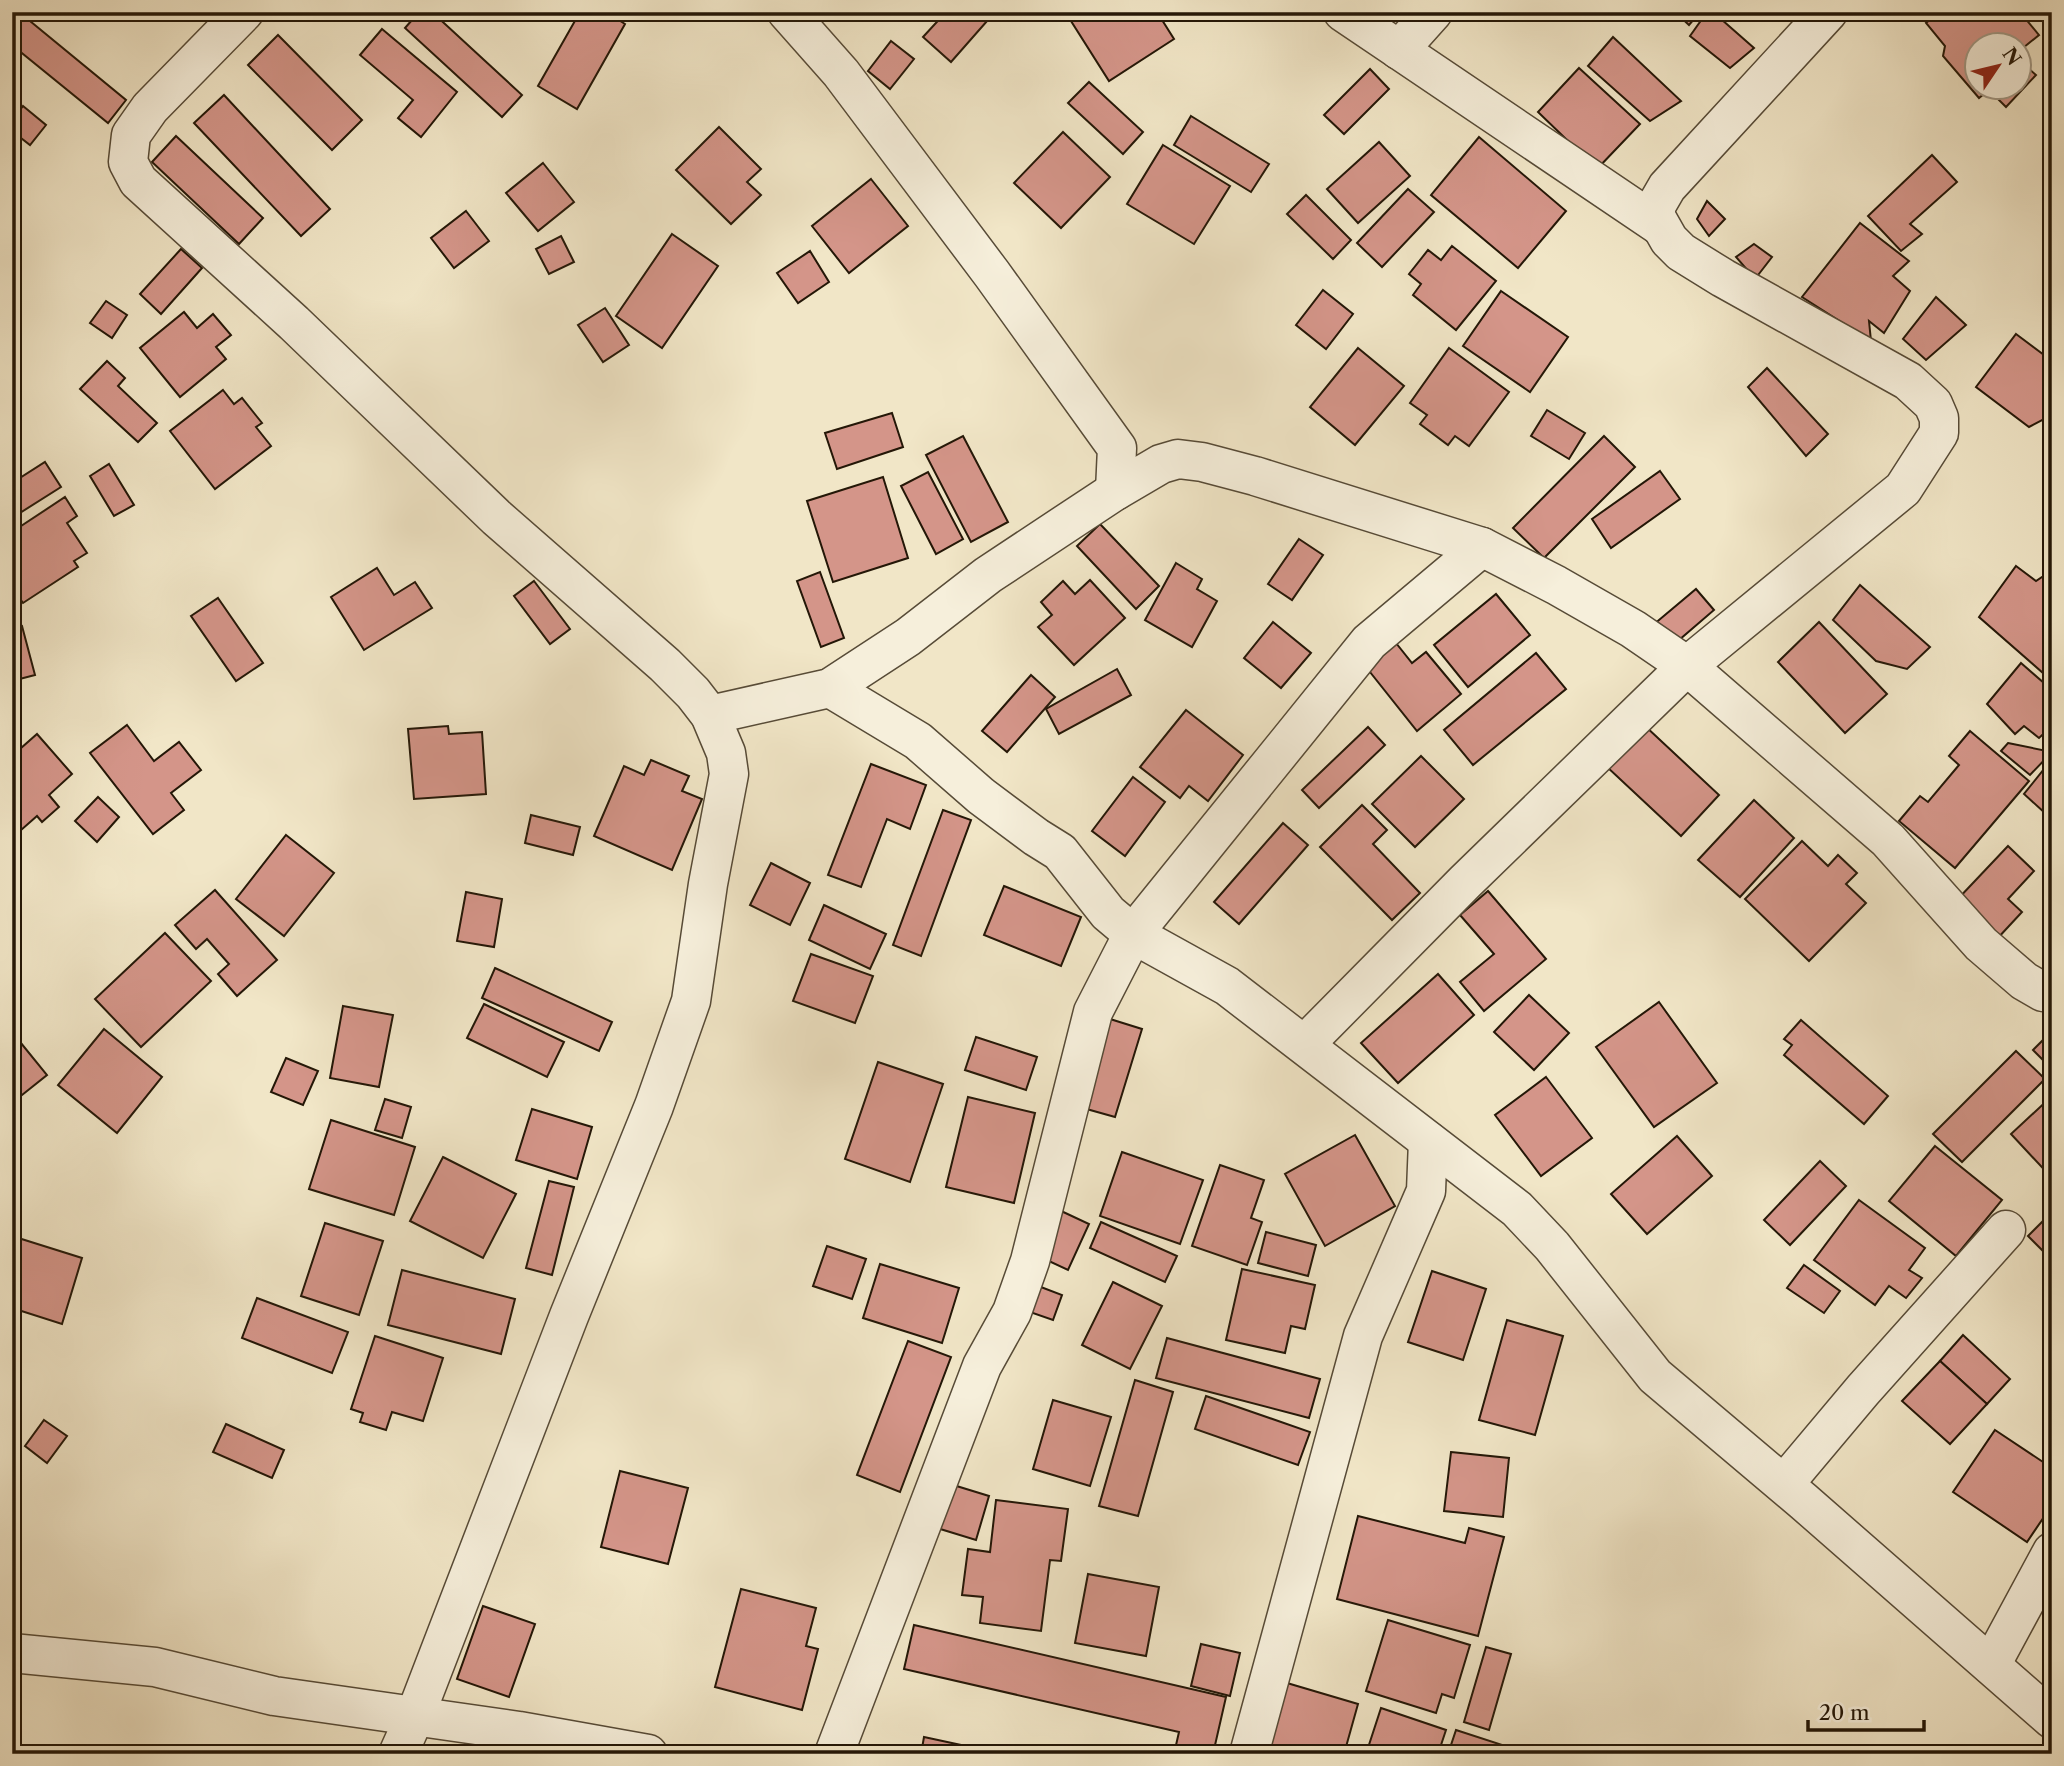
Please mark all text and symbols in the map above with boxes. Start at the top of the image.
north arrow [1962,32,2032,102]
text: N [1997,43,2026,70]
scale bar [1808,1689,1924,1733]
text: 20 m [1819,1700,1870,1725]

